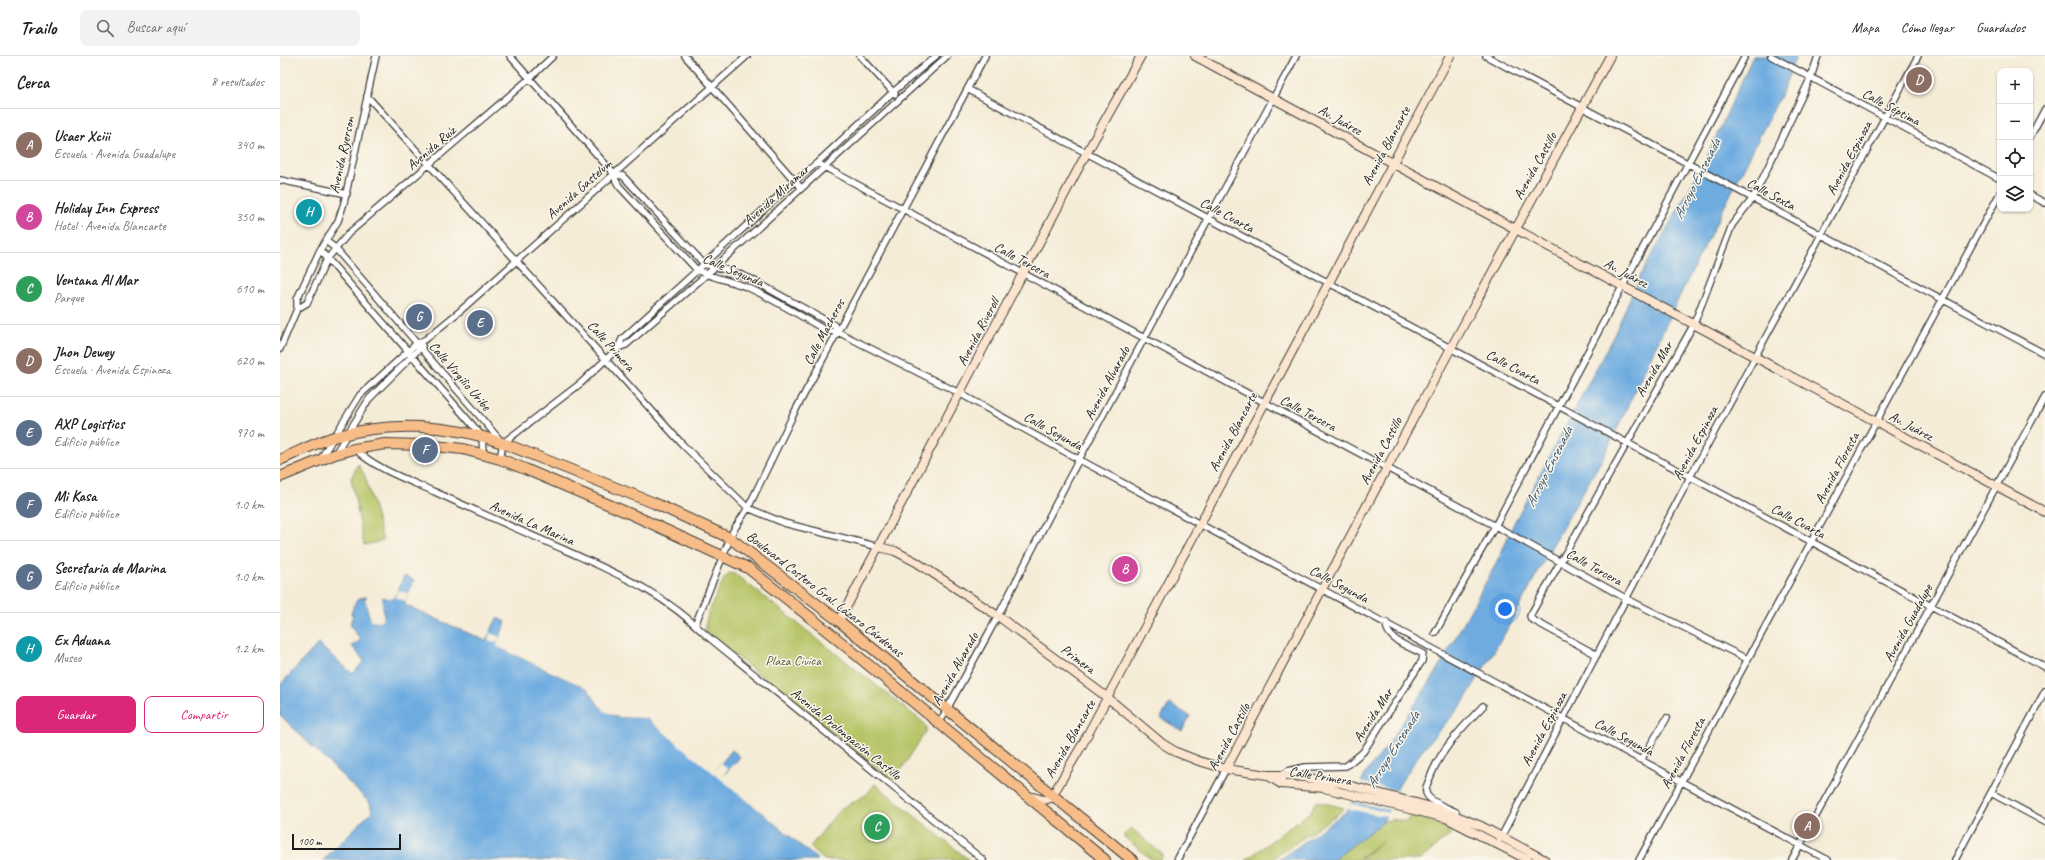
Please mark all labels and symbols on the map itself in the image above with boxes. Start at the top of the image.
pin: D [1906,65,1932,95]
street label: Calle Séptima [1859,85,1924,130]
street label: Av. Juárez [1315,101,1366,140]
street label: Avenida Blancarte [1358,102,1415,188]
street label: Avenida Ryerson [326,114,359,195]
street label: Avenida Espinoza [1822,117,1876,198]
street label: Avenida Ruíz [403,121,460,174]
street label: Avenida Castillo [1510,129,1561,203]
water label: Arroyo Ensenada [1669,134,1726,222]
street label: Avenida Gastelum [543,154,616,223]
street label: Avenida Miramar [740,160,813,229]
street label: Calle Sexta [1744,174,1799,214]
street label: Calle Cuarta [1197,194,1258,237]
pin: H [296,197,322,227]
street label: Calle Tercera [991,238,1054,282]
street label: Calle Segunda [700,250,767,291]
street label: Av. Juárez [1601,254,1652,292]
street label: Avenida Riveroll [953,293,1004,369]
street label: Calle Macheros [800,295,849,368]
pin: G [406,302,432,332]
pin: E [467,308,493,338]
street label: Calle Primera [584,317,639,376]
street label: Avenida Mar [1631,337,1678,400]
street label: Calle Virgilio Uribe [425,338,496,415]
street label: Avenida Alvarado [1080,342,1134,423]
street label: Calle Cuarta [1483,346,1544,389]
street label: Avenida Blancarte [1205,388,1262,474]
street label: Calle Tercera [1277,391,1340,435]
street label: Avenida Espinoza [1668,402,1722,483]
street label: Av. Juárez [1886,407,1937,445]
street label: Calle Segunda [1021,408,1086,455]
street label: Avenida Castillo [1356,413,1406,488]
water label: Arroyo Ensenada [1521,422,1578,510]
street label: Avenida Floresta [1811,428,1863,507]
pin: F [412,435,438,465]
street label: Avenida La Marina [487,497,578,550]
street label: Calle Cuarta [1768,500,1829,543]
street label: Boulevard Costero Gral. Lázaro Cárdenas [743,527,908,661]
street label: Calle Tercera [1563,545,1626,590]
pin: B [1112,554,1138,584]
street label: Calle Segunda [1307,561,1373,607]
street label: Avenida Guadalupe [1880,580,1937,665]
your location [1495,599,1515,619]
street label: Avenida Alvarado [928,629,983,709]
street label: Primera [1058,641,1099,678]
park label: Plaza Civica [765,652,822,669]
street label: Avenida Mar [1349,683,1398,745]
street label: Avenida Prolongación Castillo [787,684,905,784]
street label: Avenida Espinoza [1517,688,1571,769]
street label: Avenida Blancarte [1041,696,1100,781]
street label: Avenida Castillo [1204,699,1254,774]
water label: Arroyo Ensenada [1362,706,1425,792]
street label: Avenida Floresta [1657,713,1709,792]
street label: Calle Segunda [1592,714,1658,760]
street label: Calle Primera [1288,763,1354,790]
pin: A [1794,811,1820,841]
pin: C [864,812,890,842]
scale bar [292,832,401,851]

